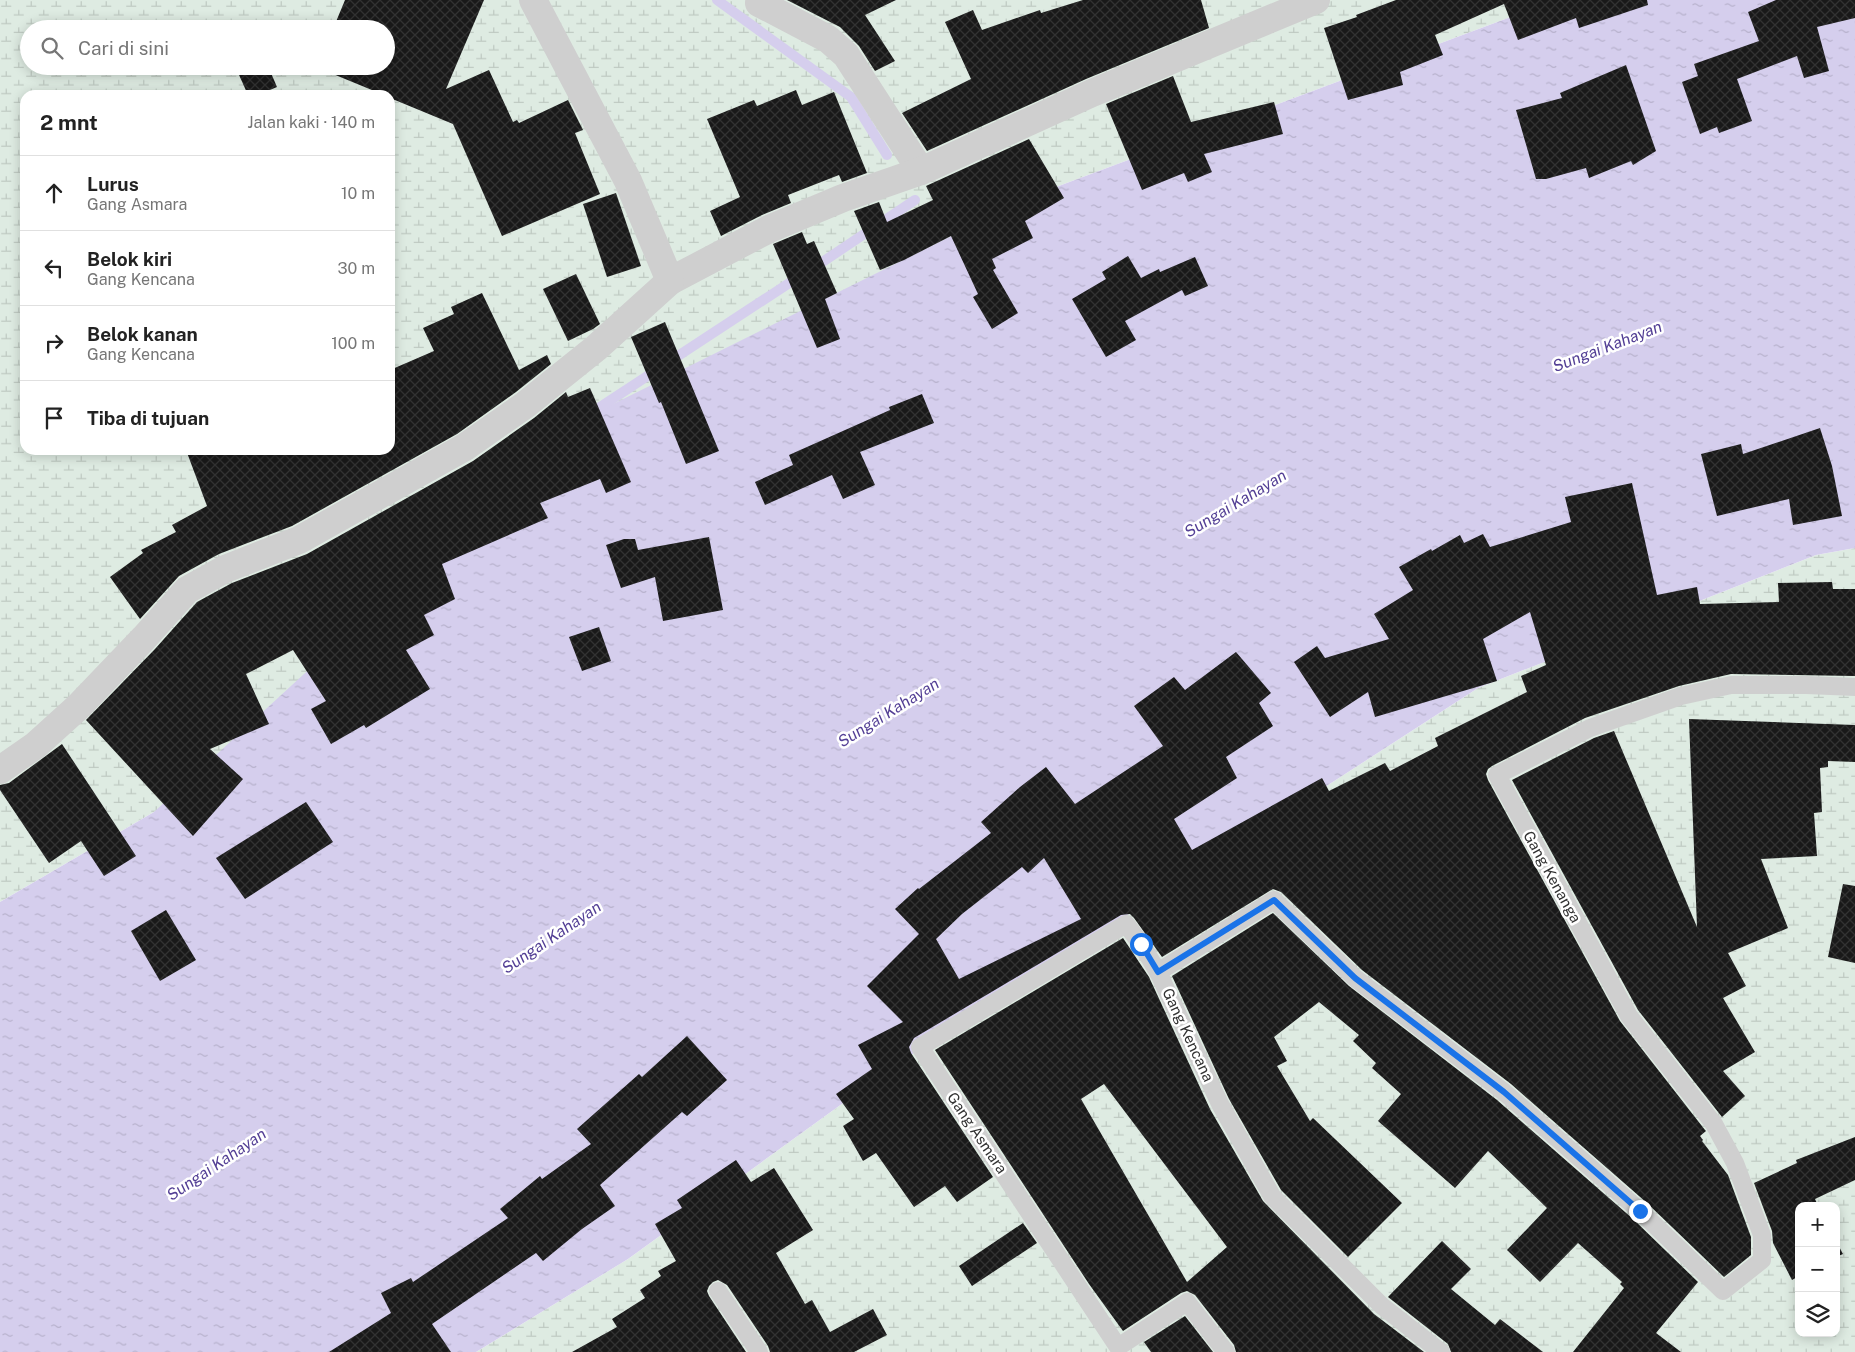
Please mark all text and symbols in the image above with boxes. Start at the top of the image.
search box [20,20,395,75]
icon: search [38,34,66,62]
text: Cari di sini [78,37,169,59]
text: 2 mnt [40,110,98,135]
text: Jalan kaki · 140 m [247,113,375,132]
text: Lurus [87,173,139,195]
icon: ahead [40,179,68,207]
text: 10 m [341,184,375,203]
text: Gang Asmara [87,195,187,214]
text: Belok kiri [87,248,172,270]
icon: left [40,254,68,282]
text: 30 m [338,259,375,278]
text: Gang Kencana [87,270,195,289]
water label: Sungai Kahayan [1550,317,1665,376]
text: Belok kanan [87,323,198,345]
icon: right [40,329,68,357]
text: 100 m [331,334,375,353]
text: Gang Kencana [87,345,195,364]
icon: arrive [40,404,68,432]
text: Tiba di tujuan [87,407,209,429]
water label: Sungai Kahayan [1181,465,1290,541]
water label: Sungai Kahayan [834,674,942,751]
street label: Gang Kenanga [1520,828,1585,926]
water label: Sungai Kahayan [498,897,605,978]
route start [1130,933,1153,956]
street label: Gang Kencana [1159,985,1218,1084]
street label: Gang Asmara [944,1089,1011,1176]
water label: Sungai Kahayan [163,1124,270,1205]
route end [1629,1200,1652,1223]
map controls [1795,1202,1840,1337]
button: + [1795,1202,1840,1247]
button: − [1795,1247,1840,1292]
button: layers [1795,1292,1840,1337]

